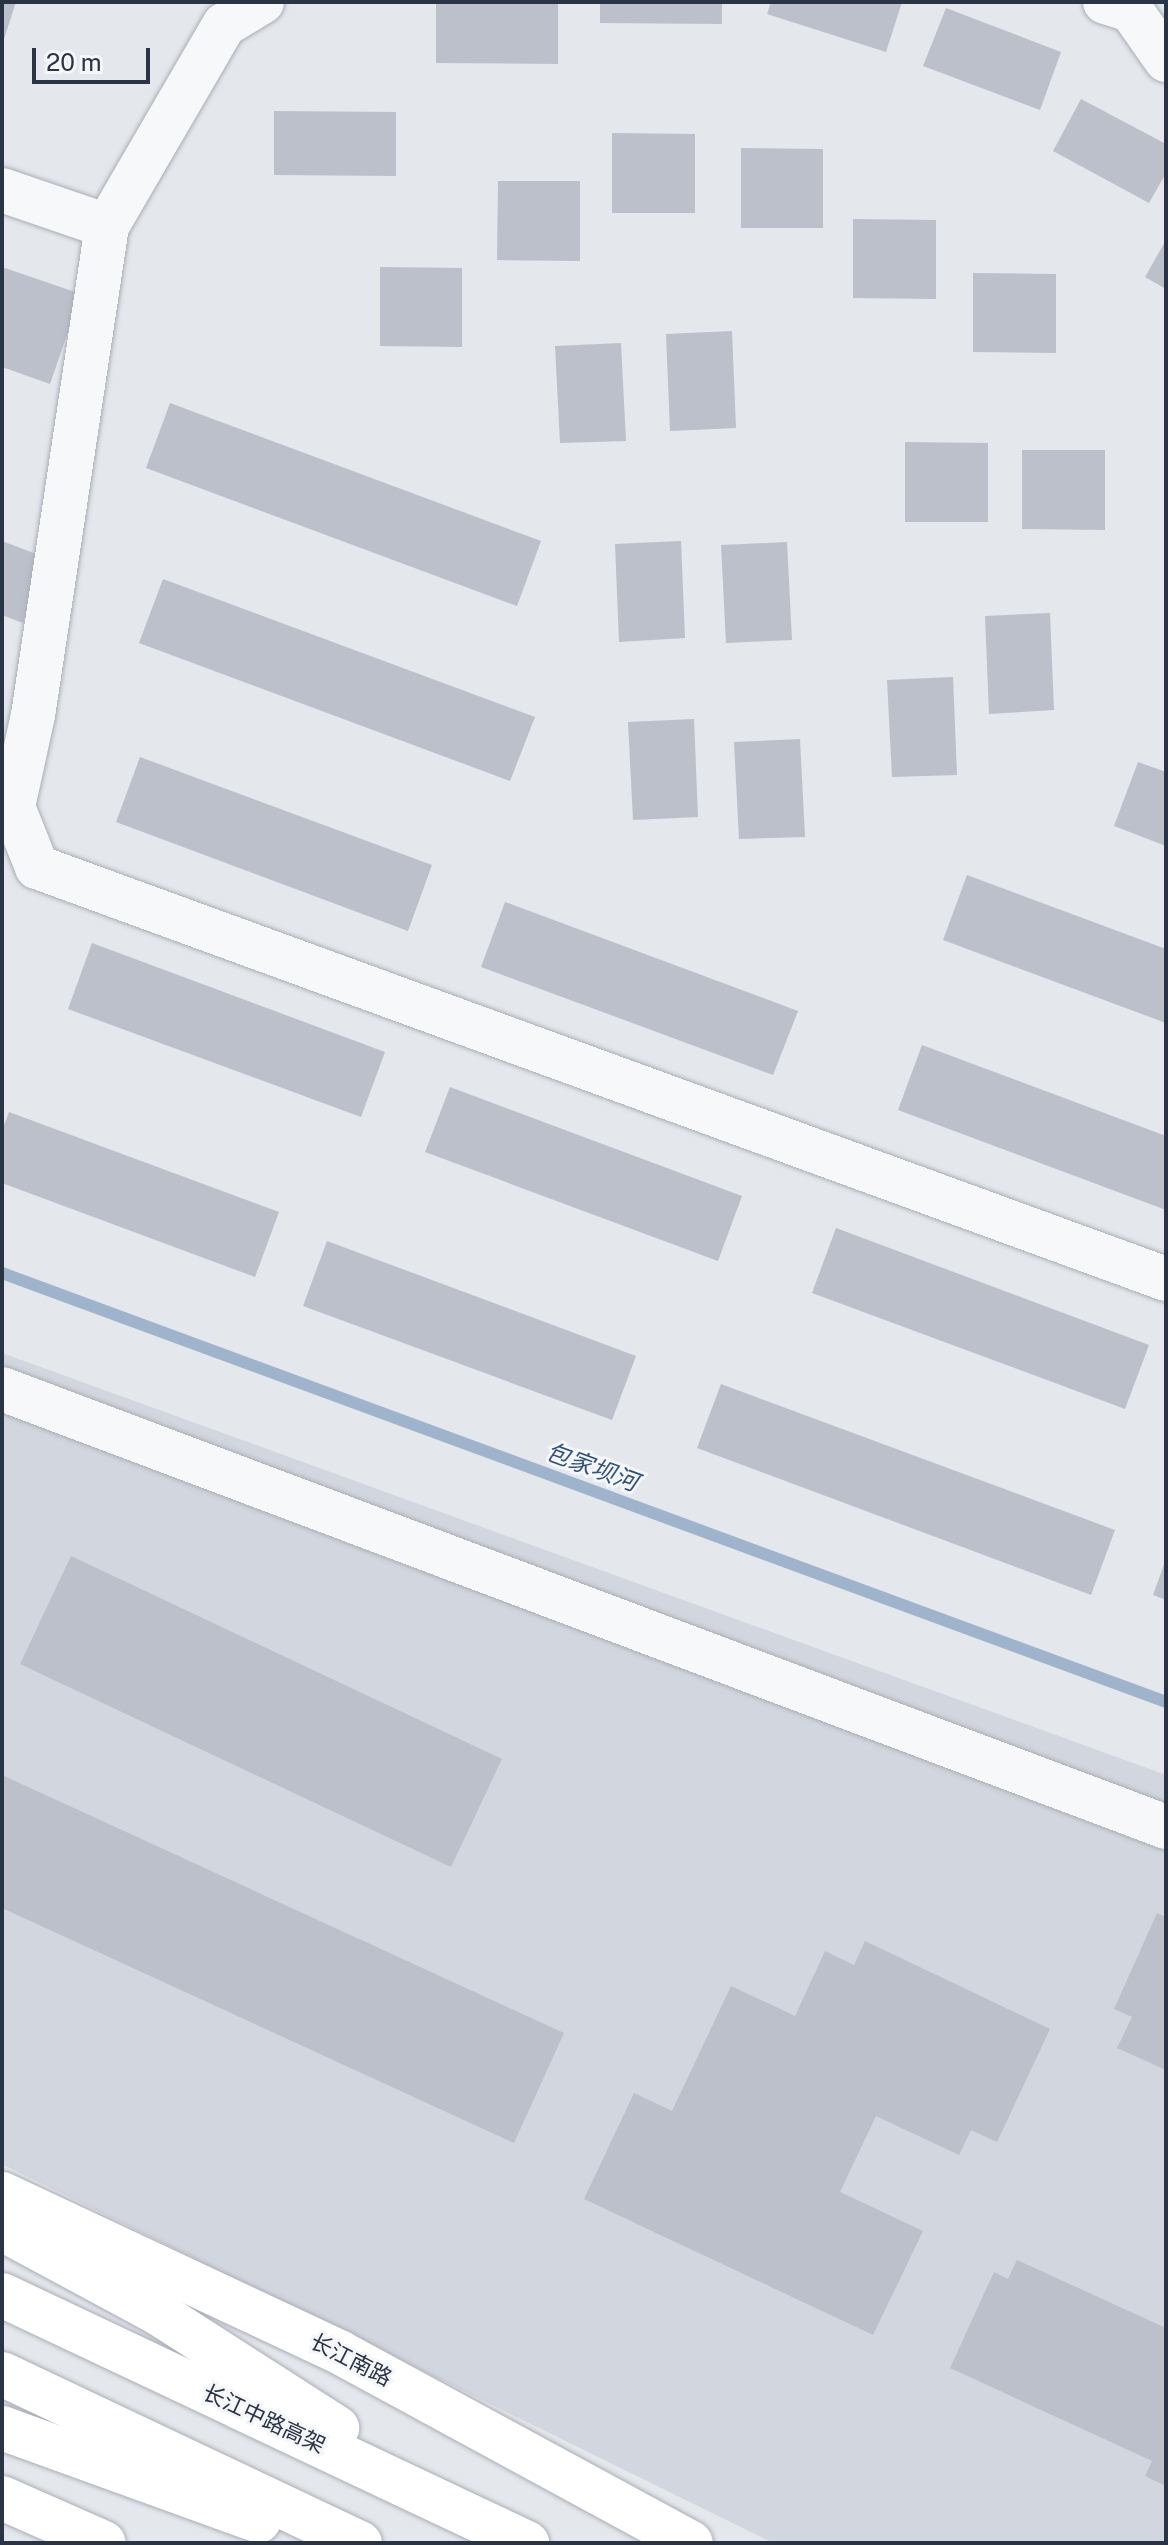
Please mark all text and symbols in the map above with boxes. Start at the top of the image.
scale bar [36,32,154,82]
text: 20 m [46,48,102,76]
water label: 包家坝河 [542,1437,642,1497]
street label: 长江南路 [306,2328,396,2392]
street label: 长江中路高架 [199,2379,329,2459]

